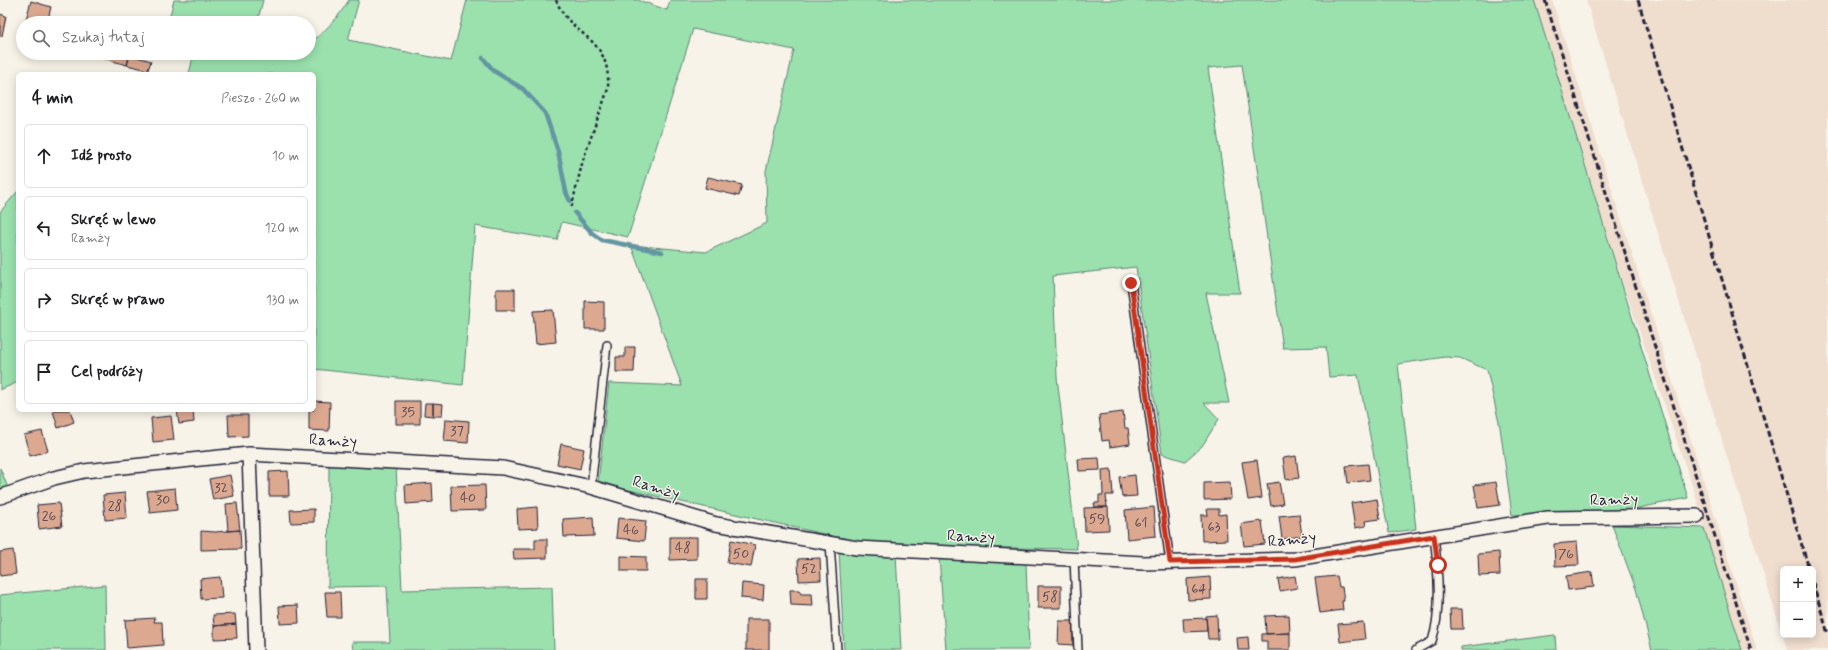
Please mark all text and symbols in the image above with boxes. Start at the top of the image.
search box [16,16,316,60]
icon: search [30,27,52,49]
text: Szukaj tutaj [62,28,145,48]
text: 4 min [32,87,73,109]
text: Pieszo · 260 m [221,90,300,107]
icon: ahead [33,145,55,167]
text: Idź prosto [71,146,132,166]
text: 10 m [272,148,299,165]
text: Skręć w lewo [71,210,156,230]
icon: left [33,217,55,239]
text: 120 m [265,220,299,237]
text: Ramży [71,230,110,247]
route end [1122,274,1140,292]
icon: right [33,289,55,311]
text: Skręć w prawo [71,290,165,310]
text: 130 m [266,292,299,309]
icon: arrive [33,361,55,383]
text: Cel podróży [71,362,143,382]
house number: 35 [401,403,415,421]
house number: 37 [450,422,464,440]
street label: Ramży [308,429,358,453]
street label: Ramży [630,471,682,505]
house number: 32 [214,479,228,497]
house number: 40 [460,489,476,507]
street label: Ramży [1590,489,1638,511]
house number: 30 [156,491,170,509]
house number: 28 [108,497,122,515]
house number: 26 [42,507,57,525]
house number: 59 [1089,510,1105,528]
house number: 61 [1134,514,1148,532]
house number: 63 [1207,518,1221,536]
house number: 46 [623,521,639,539]
street label: Ramży [946,525,996,549]
street label: Ramży [1267,527,1317,553]
house number: 48 [675,539,691,557]
house number: 50 [733,545,749,563]
house number: 76 [1558,545,1574,563]
route start [1429,556,1447,574]
house number: 52 [801,560,817,578]
map controls [1780,566,1816,638]
button: + [1780,566,1816,602]
house number: 64 [1191,580,1207,598]
house number: 58 [1042,588,1058,606]
button: − [1780,602,1816,638]

